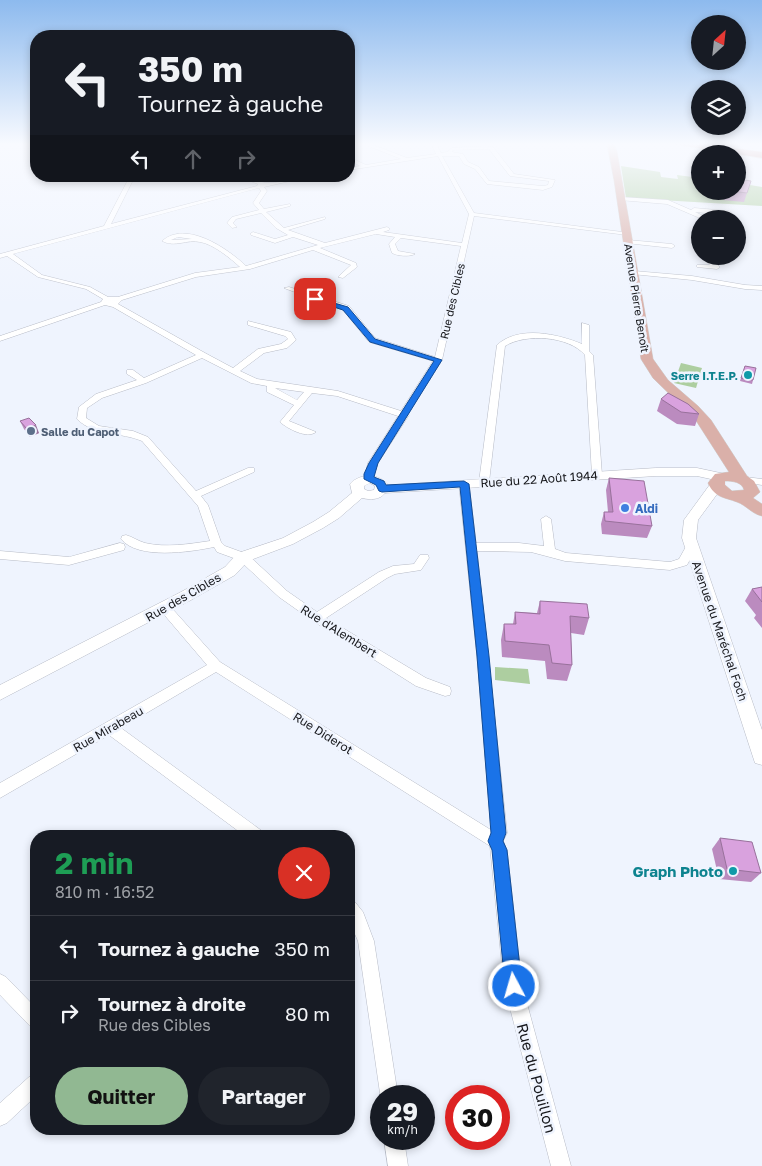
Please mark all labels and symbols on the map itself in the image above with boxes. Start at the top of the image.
north arrow [691,15,746,70]
street label: Avenue Pierre Benoît [622,243,652,353]
street label: Rue des Cibles [437,262,467,340]
pin [294,278,336,320]
place label: Serre I.T.E.P. [671,369,738,382]
marker: Serre I.T.E.P. [742,369,754,381]
marker: Salle du Capot [25,425,37,437]
place label: Salle du Capot [41,425,120,438]
street label: Rue du 22 Août 1944 [480,467,598,491]
place label: Aldi [635,501,658,516]
marker: Aldi [619,502,631,514]
street label: Avenue du Maréchal Foch [689,559,751,703]
street label: Rue des Cibles [143,569,223,625]
street label: Rue d'Alembert [298,601,380,661]
street label: Rue Mirabeau [70,703,146,755]
street label: Rue Diderot [290,709,356,757]
place label: Graph Photo [633,862,723,880]
marker: Graph Photo [727,865,739,877]
position arrow [487,959,539,1011]
street label: Rue du Pouillon [514,1021,560,1135]
speed limit sign: 30 [445,1085,510,1150]

